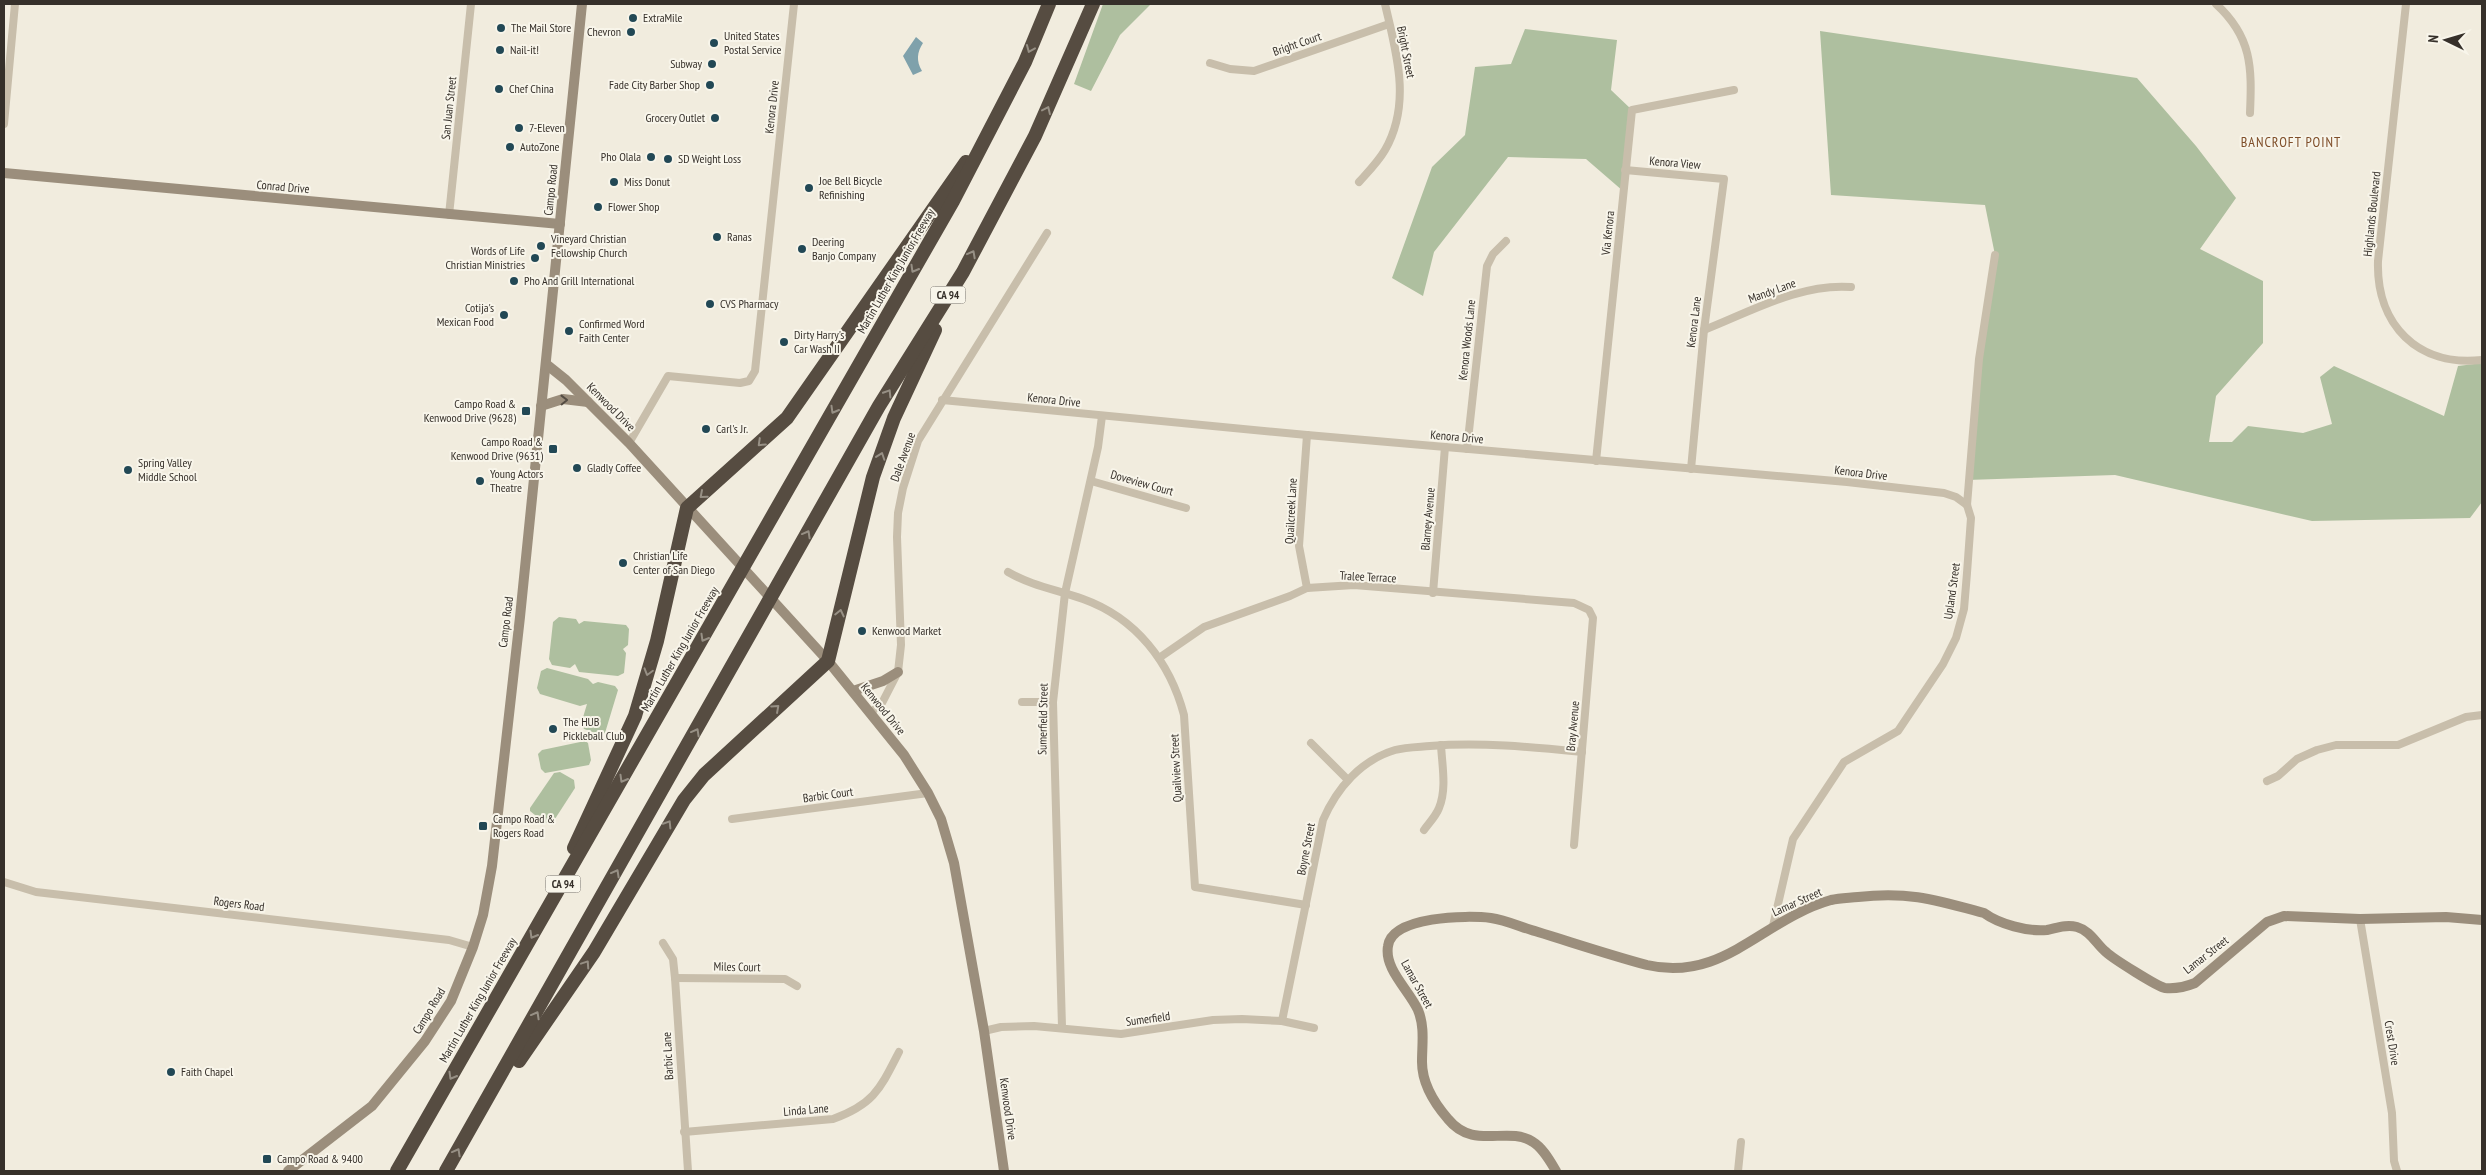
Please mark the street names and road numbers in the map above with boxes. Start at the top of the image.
street label: Bright Street [1394,25,1419,80]
street label: Bright Court [1271,28,1324,59]
street label: San Juan Street [438,75,459,140]
street label: Kenora Drive [761,80,782,134]
street label: Kenora View [1649,153,1702,172]
street label: Campo Road [540,164,561,216]
street label: Highlands Boulevard [2360,171,2383,257]
street label: Conrad Drive [256,177,310,196]
street label: Martin Luther King Junior Freeway [854,205,938,336]
street label: Via Kenora [1598,210,1617,257]
street label: Mandy Lane [1746,275,1798,306]
road number: CA 94 [930,286,966,304]
street label: Kenora Lane [1683,296,1704,348]
street label: Kenora Woods Lane [1455,299,1478,381]
street label: Kenwood Drive [584,379,639,434]
street label: Kenora Drive [1027,389,1081,410]
street label: Kenora Drive [1430,427,1484,446]
street label: Dale Avenue [887,430,918,484]
street label: Kenora Drive [1834,462,1888,483]
street label: Doveview Court [1109,466,1176,499]
street label: Quailcreek Lane [1281,478,1300,544]
street label: Blarney Avenue [1417,487,1438,551]
street label: Upland Street [1940,561,1963,620]
street label: Tralee Terrace [1339,568,1397,585]
street label: Martin Luther King Junior Freeway [638,583,722,714]
street label: Campo Road [495,596,516,648]
street label: Kenwood Drive [858,680,909,738]
street label: Sumerfield Street [1034,682,1051,755]
street label: Bray Avenue [1563,700,1582,752]
street label: Quailview Street [1166,733,1185,803]
street label: Barbic Court [802,783,855,805]
street label: Boyne Street [1293,821,1318,876]
road number: CA 94 [546,876,580,892]
street label: Lamar Street [1770,884,1825,919]
street label: Rogers Road [213,893,265,914]
street label: Lamar Street [2180,932,2232,977]
street label: Martin Luther King Junior Freeway [436,934,520,1065]
street label: Lamar Street [1398,957,1437,1011]
street label: Miles Court [713,959,761,974]
street label: Campo Road [409,985,448,1037]
street label: Sumerfield [1125,1008,1171,1029]
street label: Crest Drive [2382,1019,2403,1066]
street label: Barbic Lane [659,1032,676,1080]
street label: Kenwood Drive [997,1077,1020,1141]
street label: Linda Lane [783,1100,829,1119]

